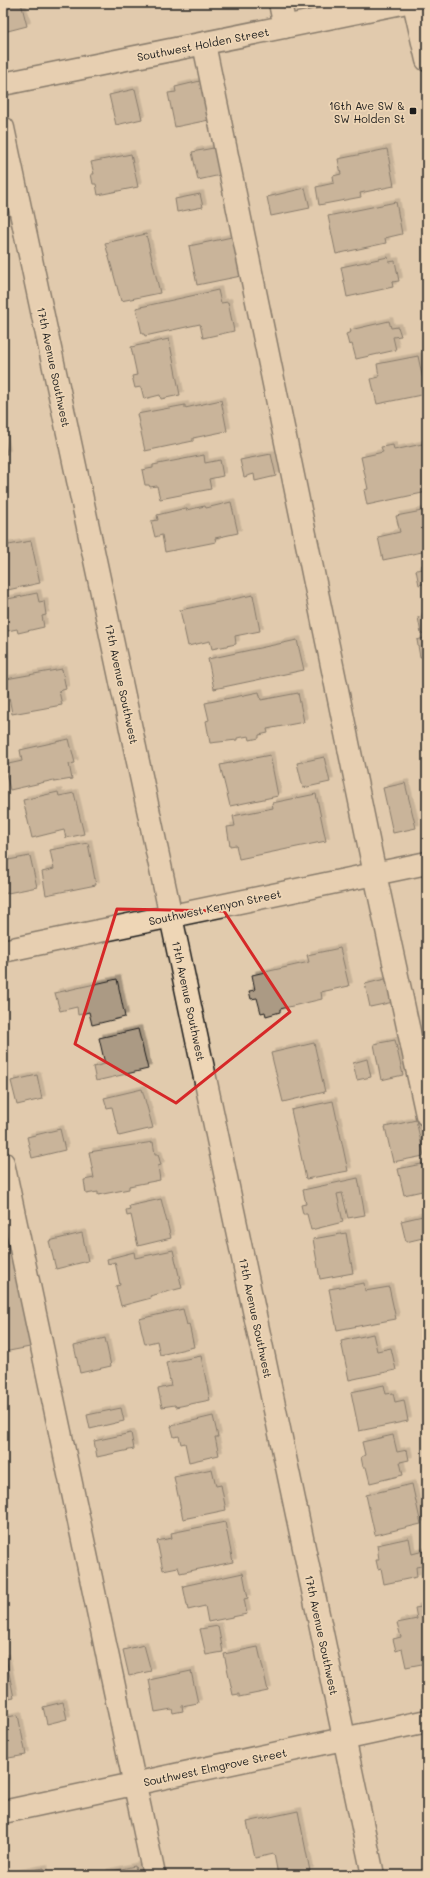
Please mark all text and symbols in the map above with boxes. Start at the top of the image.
street label: Southwest Holden Street [136,24,271,64]
place label: 16th Ave SW & SW Holden St [329,98,405,126]
marker: 16th Ave SW & SW Holden St [408,106,418,116]
street label: 17th Avenue Southwest [34,306,74,429]
street label: 17th Avenue Southwest [102,623,142,746]
street label: Southwest Kenyon Street [147,886,283,928]
street label: 17th Avenue Southwest [169,940,209,1063]
street label: 17th Avenue Southwest [236,1257,276,1380]
street label: 17th Avenue Southwest [302,1574,342,1697]
street label: Southwest Elmgrove Street [142,1744,288,1790]

